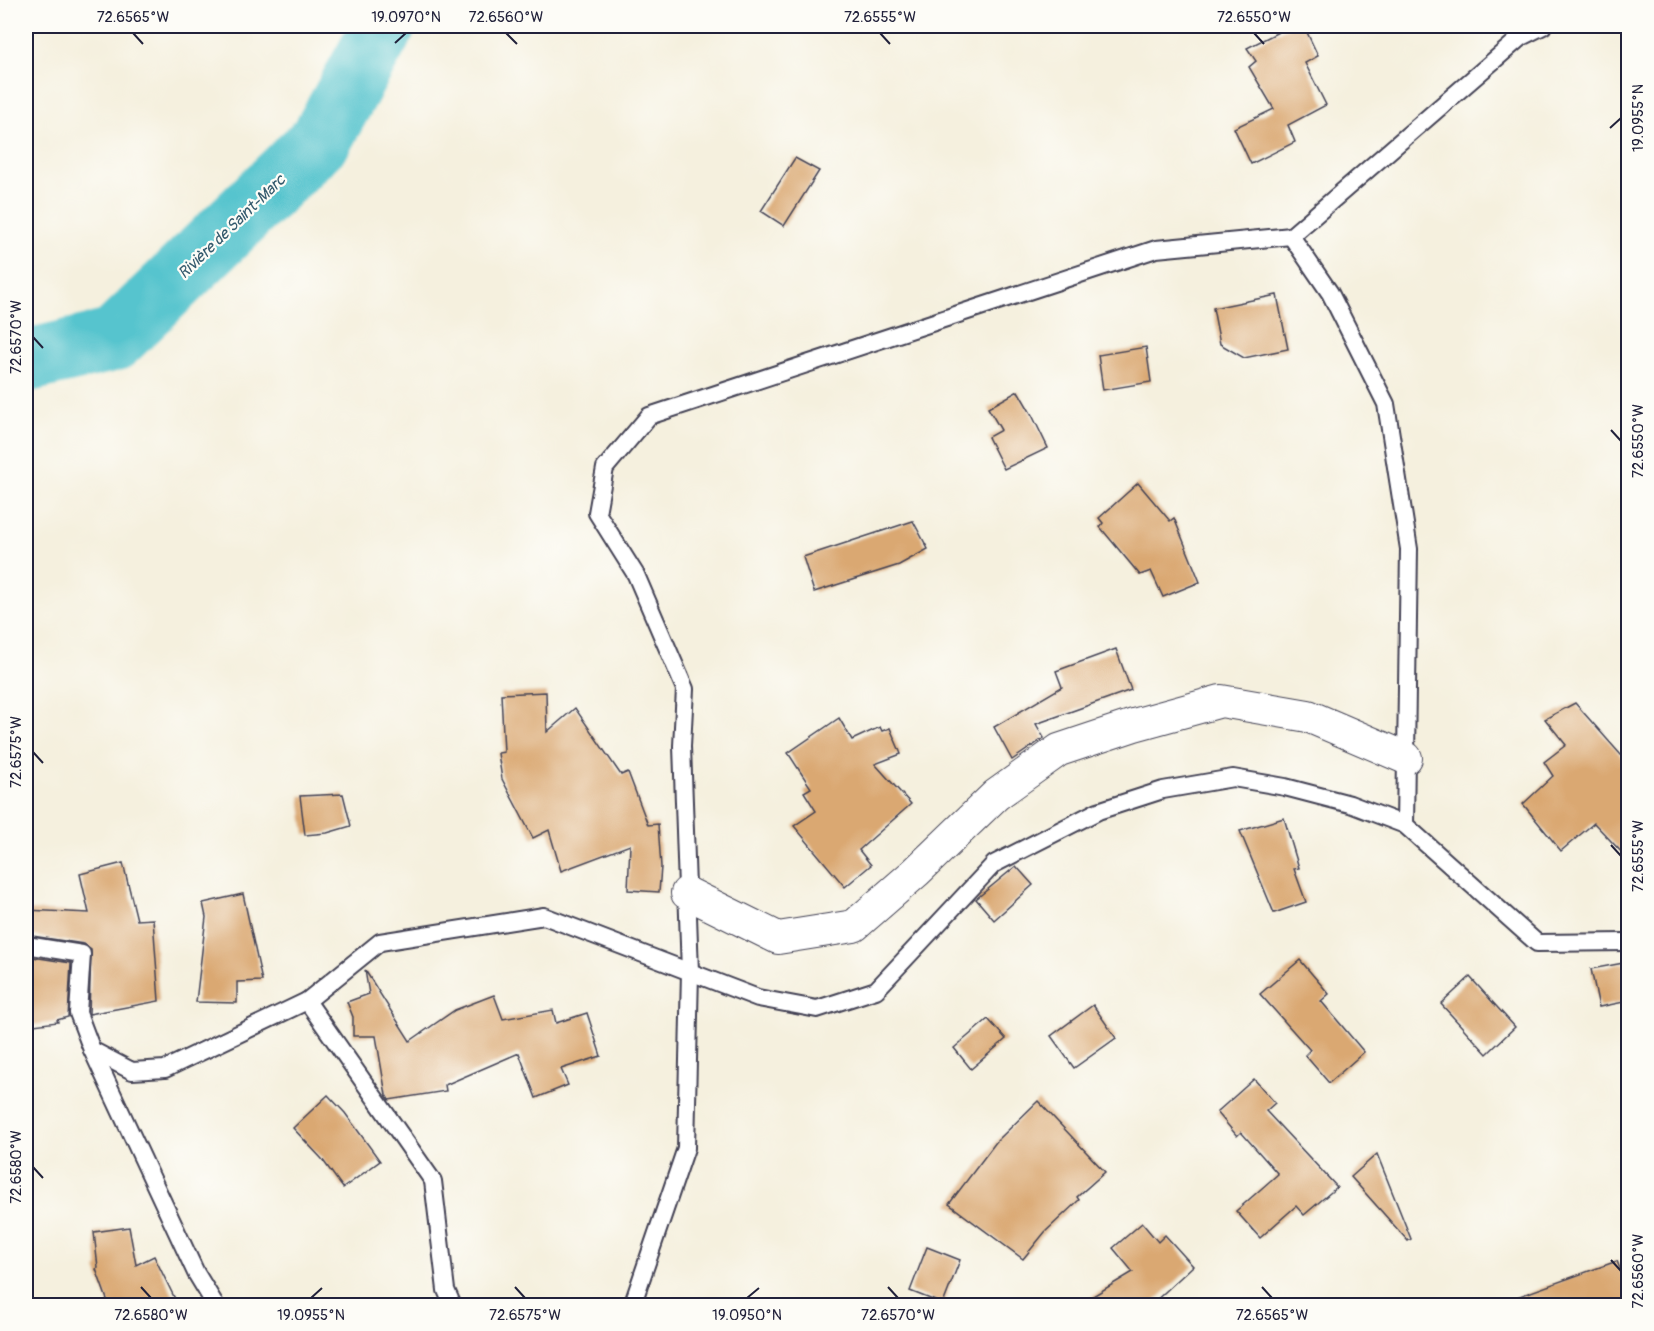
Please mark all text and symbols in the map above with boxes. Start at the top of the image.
text: 72.6565°W [97,8,170,27]
text: 19.0970°N [371,8,441,27]
text: 72.6560°W [469,8,544,27]
text: 72.6555°W [844,8,916,27]
text: 72.6550°W [1217,8,1291,27]
text: 19.0955°N [1629,84,1648,152]
water label: Rivière de Saint-Marc [174,170,290,283]
text: 72.6570°W [7,300,26,374]
text: 72.6550°W [1629,404,1648,478]
text: 72.6575°W [7,716,26,788]
text: 72.6555°W [1629,820,1648,892]
text: 72.6580°W [7,1130,26,1204]
text: 72.6560°W [1629,1233,1648,1308]
text: 72.6580°W [114,1306,188,1325]
text: 19.0955°N [277,1306,345,1325]
text: 72.6575°W [489,1306,561,1325]
text: 19.0950°N [712,1306,782,1325]
text: 72.6570°W [861,1306,935,1325]
text: 72.6565°W [1236,1306,1309,1325]

